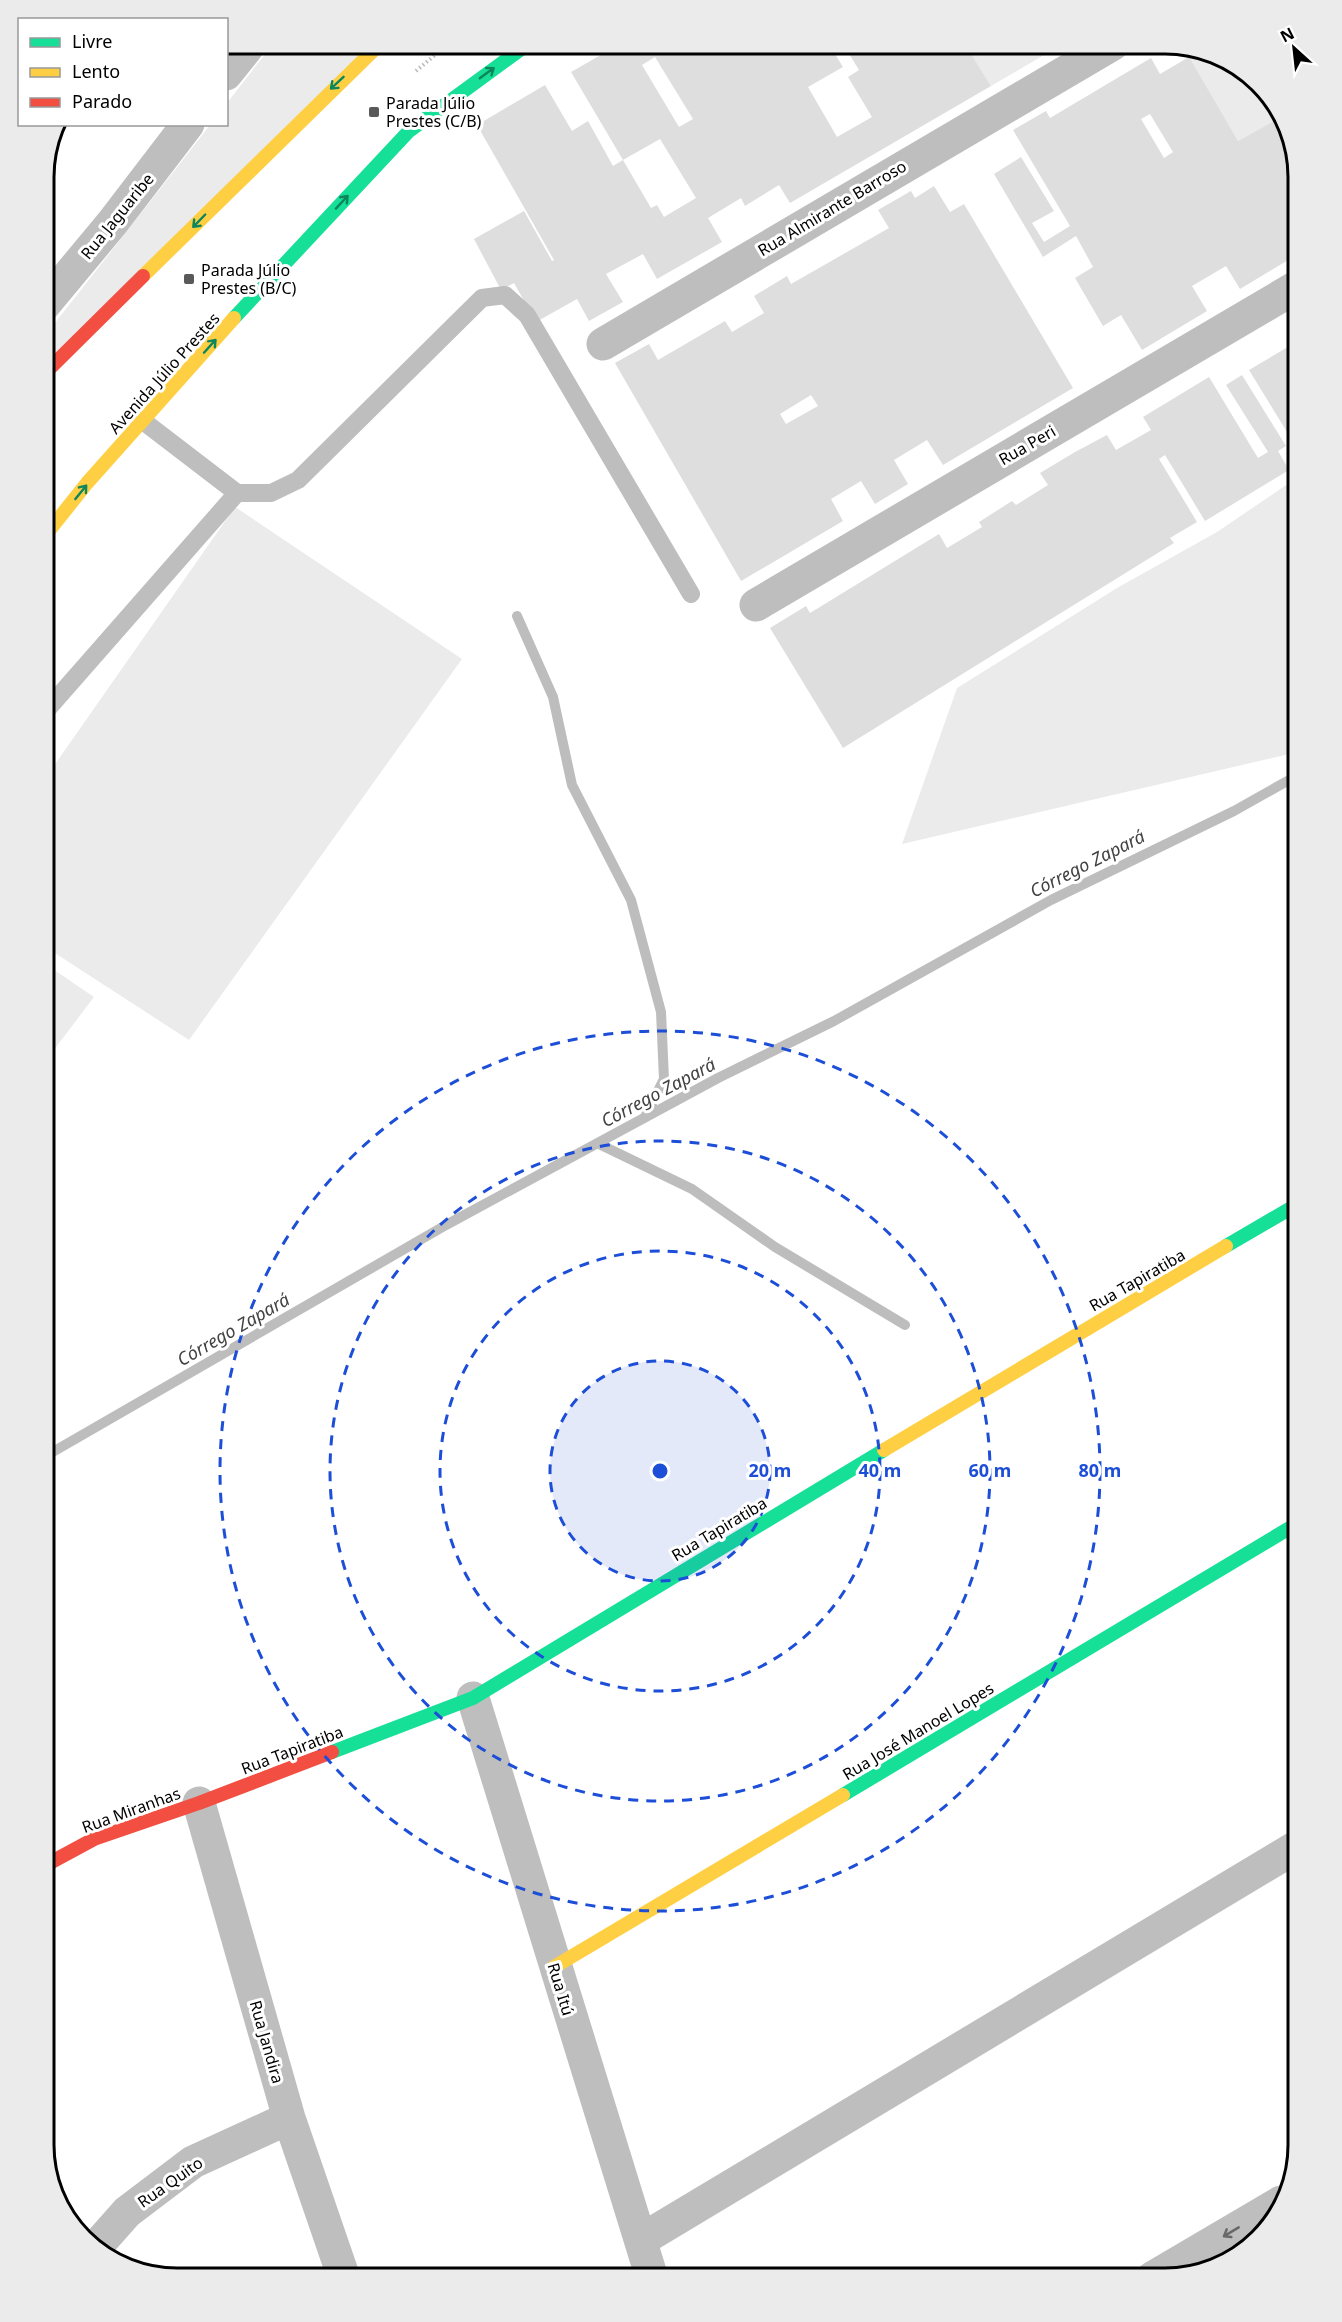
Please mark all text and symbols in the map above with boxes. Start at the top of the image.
legend [18,18,228,126]
north arrow [1264,18,1324,78]
text: N [1276,22,1298,47]
text: Livre [72,29,112,53]
text: Lento [72,59,120,83]
one-way arrow [479,67,495,80]
one-way arrow [329,76,344,90]
text: Parado [72,89,132,113]
place label: Parada Júlio Prestes (C/B) [386,92,482,132]
marker: Parada Júlio Prestes (C/B) [367,105,381,119]
street label: Rua Almirante Barroso [754,155,910,261]
street label: Rua Jaguaribe [76,168,158,264]
one-way arrow [335,195,349,210]
one-way arrow [192,214,206,229]
place label: Parada Júlio Prestes (B/C) [201,259,297,299]
marker: Parada Júlio Prestes (B/C) [182,272,196,286]
street label: Avenida Júlio Prestes [104,308,224,438]
one-way arrow [203,339,217,354]
street label: Rua Peri [994,420,1060,470]
one-way arrow [74,484,87,500]
water label: Córrego Zapará [1025,824,1149,902]
water label: Córrego Zapará [597,1052,719,1132]
street label: Rua Tapiratiba [1085,1244,1189,1316]
water label: Córrego Zapará [172,1287,294,1371]
text: 20 m [749,1458,791,1482]
text: 40 m [859,1458,901,1482]
text: 60 m [969,1458,1011,1482]
text: 80 m [1079,1458,1121,1482]
centre of rings [650,1461,670,1481]
street label: Rua Tapiratiba [667,1492,771,1566]
street label: Rua José Manoel Lopes [838,1677,998,1785]
street label: Rua Tapiratiba [238,1720,346,1780]
street label: Rua Miranhas [79,1782,183,1838]
street label: Rua Itú [543,1960,579,2018]
street label: Rua Jandira [245,1998,289,2086]
street label: Rua Quito [133,2151,207,2213]
one-way arrow [1223,2226,1240,2238]

